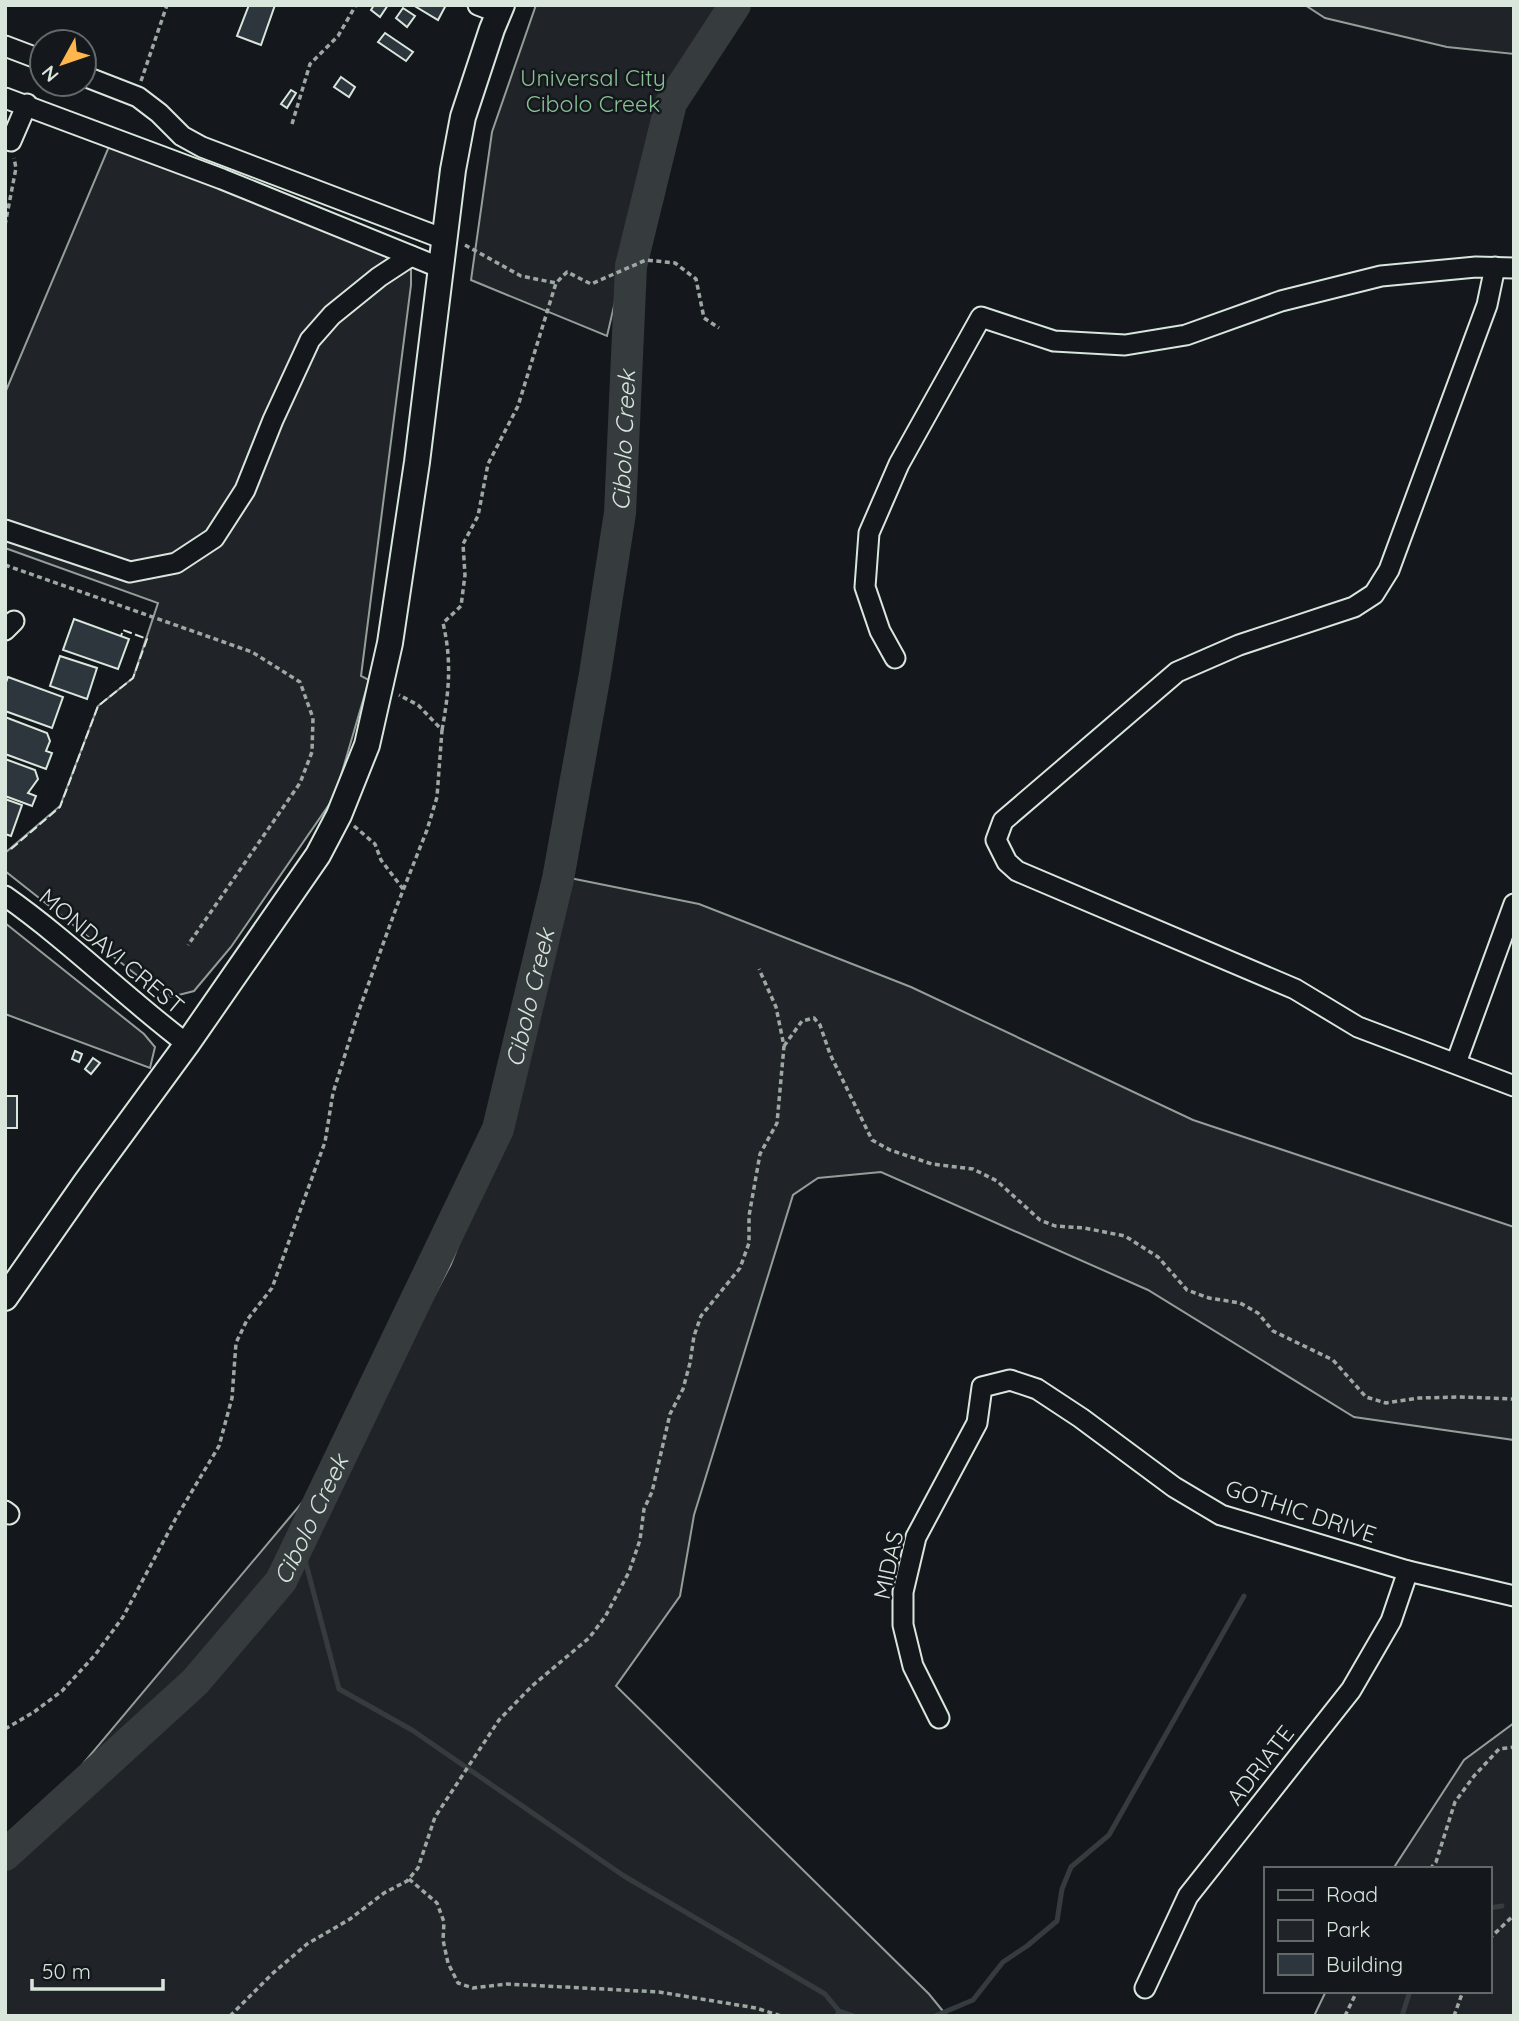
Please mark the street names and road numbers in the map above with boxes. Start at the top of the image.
street label: MONDAVI CREST [34,882,190,1020]
street label: GOTHIC DRIVE [1222,1473,1380,1549]
street label: MIDAS [867,1528,909,1602]
street label: ADRIATE [1220,1719,1300,1811]

